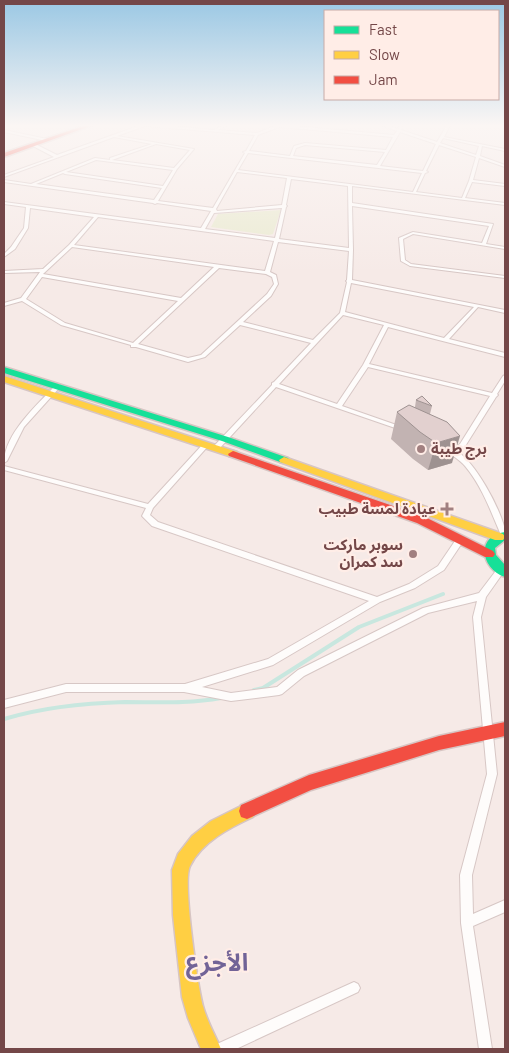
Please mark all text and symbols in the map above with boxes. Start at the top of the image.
legend [324,10,499,100]
text: Fast [369,20,397,38]
text: Slow [369,45,400,63]
text: Jam [369,70,398,88]
place label: برج طيبة [431,439,487,460]
marker: برج طيبة [415,443,427,455]
place label: عيادة لمسة طبيب [318,499,436,517]
marker: عيادة لمسة طبيب [440,502,454,516]
place label: سوبر ماركت سد كمران [323,535,403,571]
marker: سوبر ماركت سد كمران [407,548,419,560]
district label: الأجزع [186,947,248,980]

